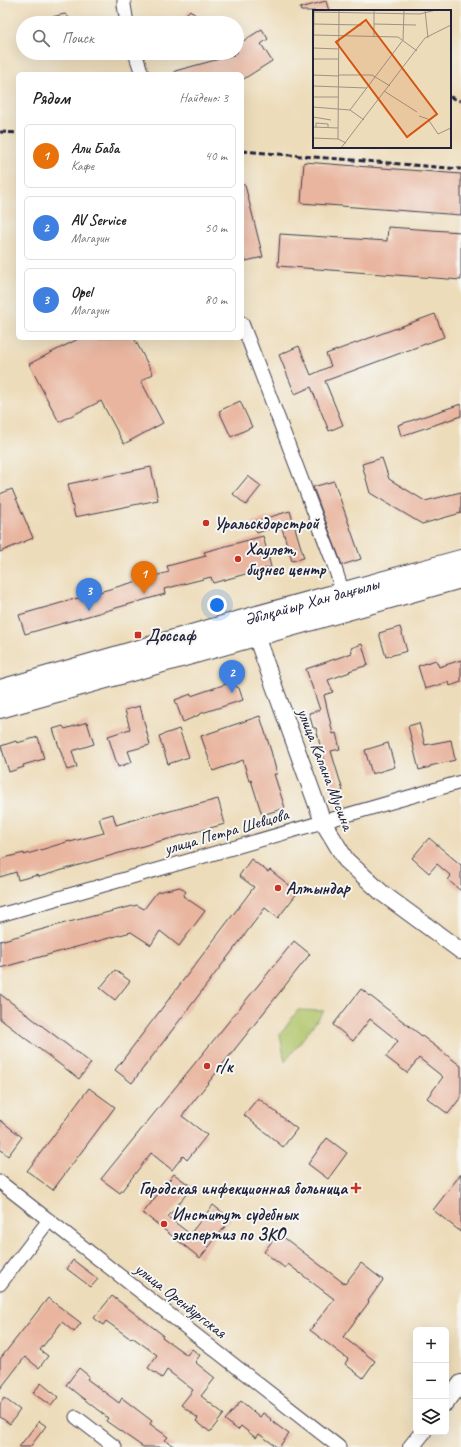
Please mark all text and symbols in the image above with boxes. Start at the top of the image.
inset map [313,10,451,148]
search box [16,16,244,60]
icon: search [30,27,52,49]
text: Поиск [62,29,94,48]
text: Рядом [32,88,70,109]
text: Найдено: 3 [180,90,228,106]
text: Али Баба [71,139,119,158]
text: 1 [43,148,49,164]
text: 40 m [205,148,227,164]
text: Кафе [71,158,94,174]
text: AV Service [71,211,126,230]
text: 2 [43,220,49,236]
text: 50 m [205,220,227,236]
text: Магазин [71,230,109,246]
text: Opel [71,283,92,302]
text: 3 [43,292,49,308]
text: 80 m [205,292,227,308]
text: Магазин [71,302,109,318]
place label: Уральскдорстрой [214,513,321,534]
marker: Уральскдорстрой [201,518,211,528]
place label: Хаулет, бизнес центр [246,539,326,581]
marker: Хаулет, бизнес центр [233,554,243,564]
pin: 1 [131,561,157,594]
street label: Әбілқайыр Хан даңғылы [242,573,383,630]
pin: 3 [76,578,102,611]
your location [207,595,227,615]
place label: Доссаф [146,625,197,646]
marker: Доссаф [133,630,143,640]
pin: 2 [219,660,245,693]
street label: улица Капана Мусина [292,704,359,835]
street label: улица Петра Шевцова [161,803,292,860]
place label: Алтындар [286,878,352,899]
marker: Алтындар [273,883,283,893]
place label: г/к [215,1056,235,1077]
marker: г/к [202,1061,212,1071]
place label: Городская инфекционная больница [139,1178,348,1199]
marker: Городская инфекционная больница [350,1182,362,1194]
place label: Институт судебных экспертиз по ЗКО [172,1204,300,1245]
marker: Институт судебных экспертиз по ЗКО [159,1219,169,1229]
street label: улица Оренбургская [130,1257,231,1343]
map controls [413,1327,449,1435]
button: + [413,1327,449,1363]
button: − [413,1363,449,1399]
button: layers [413,1399,449,1435]

